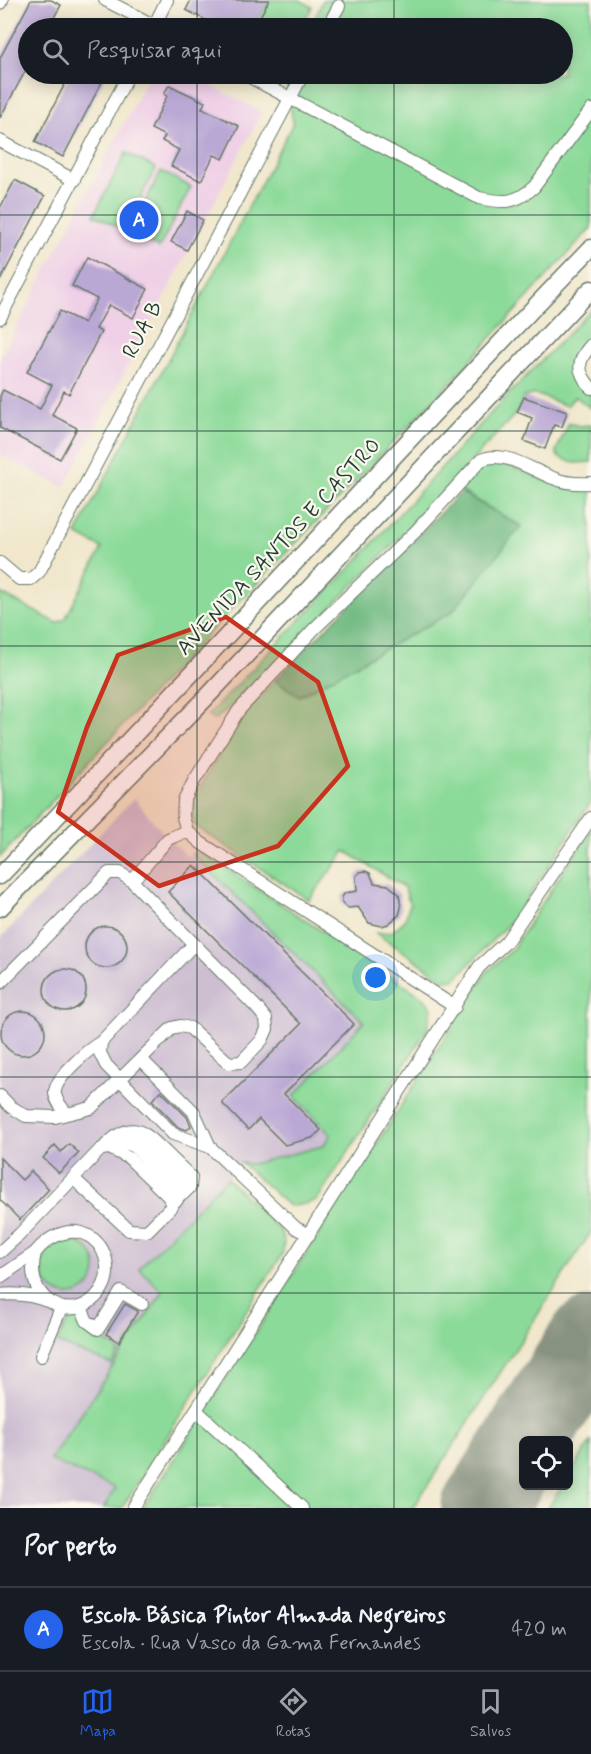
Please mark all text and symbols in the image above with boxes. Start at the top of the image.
search box [18,18,573,84]
icon: search [39,35,72,68]
text: Pesquisar aqui [87,37,222,65]
pin: A [120,198,158,242]
street label: RUA B [116,296,170,363]
street label: AVENIDA SANTOS E CASTRO [171,432,387,662]
your location [361,963,390,992]
map controls [519,1436,573,1490]
button: locate [519,1436,573,1490]
text: Por perto [24,1530,117,1564]
text: Escola Básica Pintor Almada Negreiros [81,1602,446,1630]
text: A [37,1616,50,1643]
text: 420 m [511,1616,567,1643]
text: Escola · Rua Vasco da Gama Fernandes [81,1630,421,1657]
tab: Mapa [80,1685,116,1742]
tab: Rotas [276,1685,311,1742]
tab: Salvos [470,1685,511,1742]

